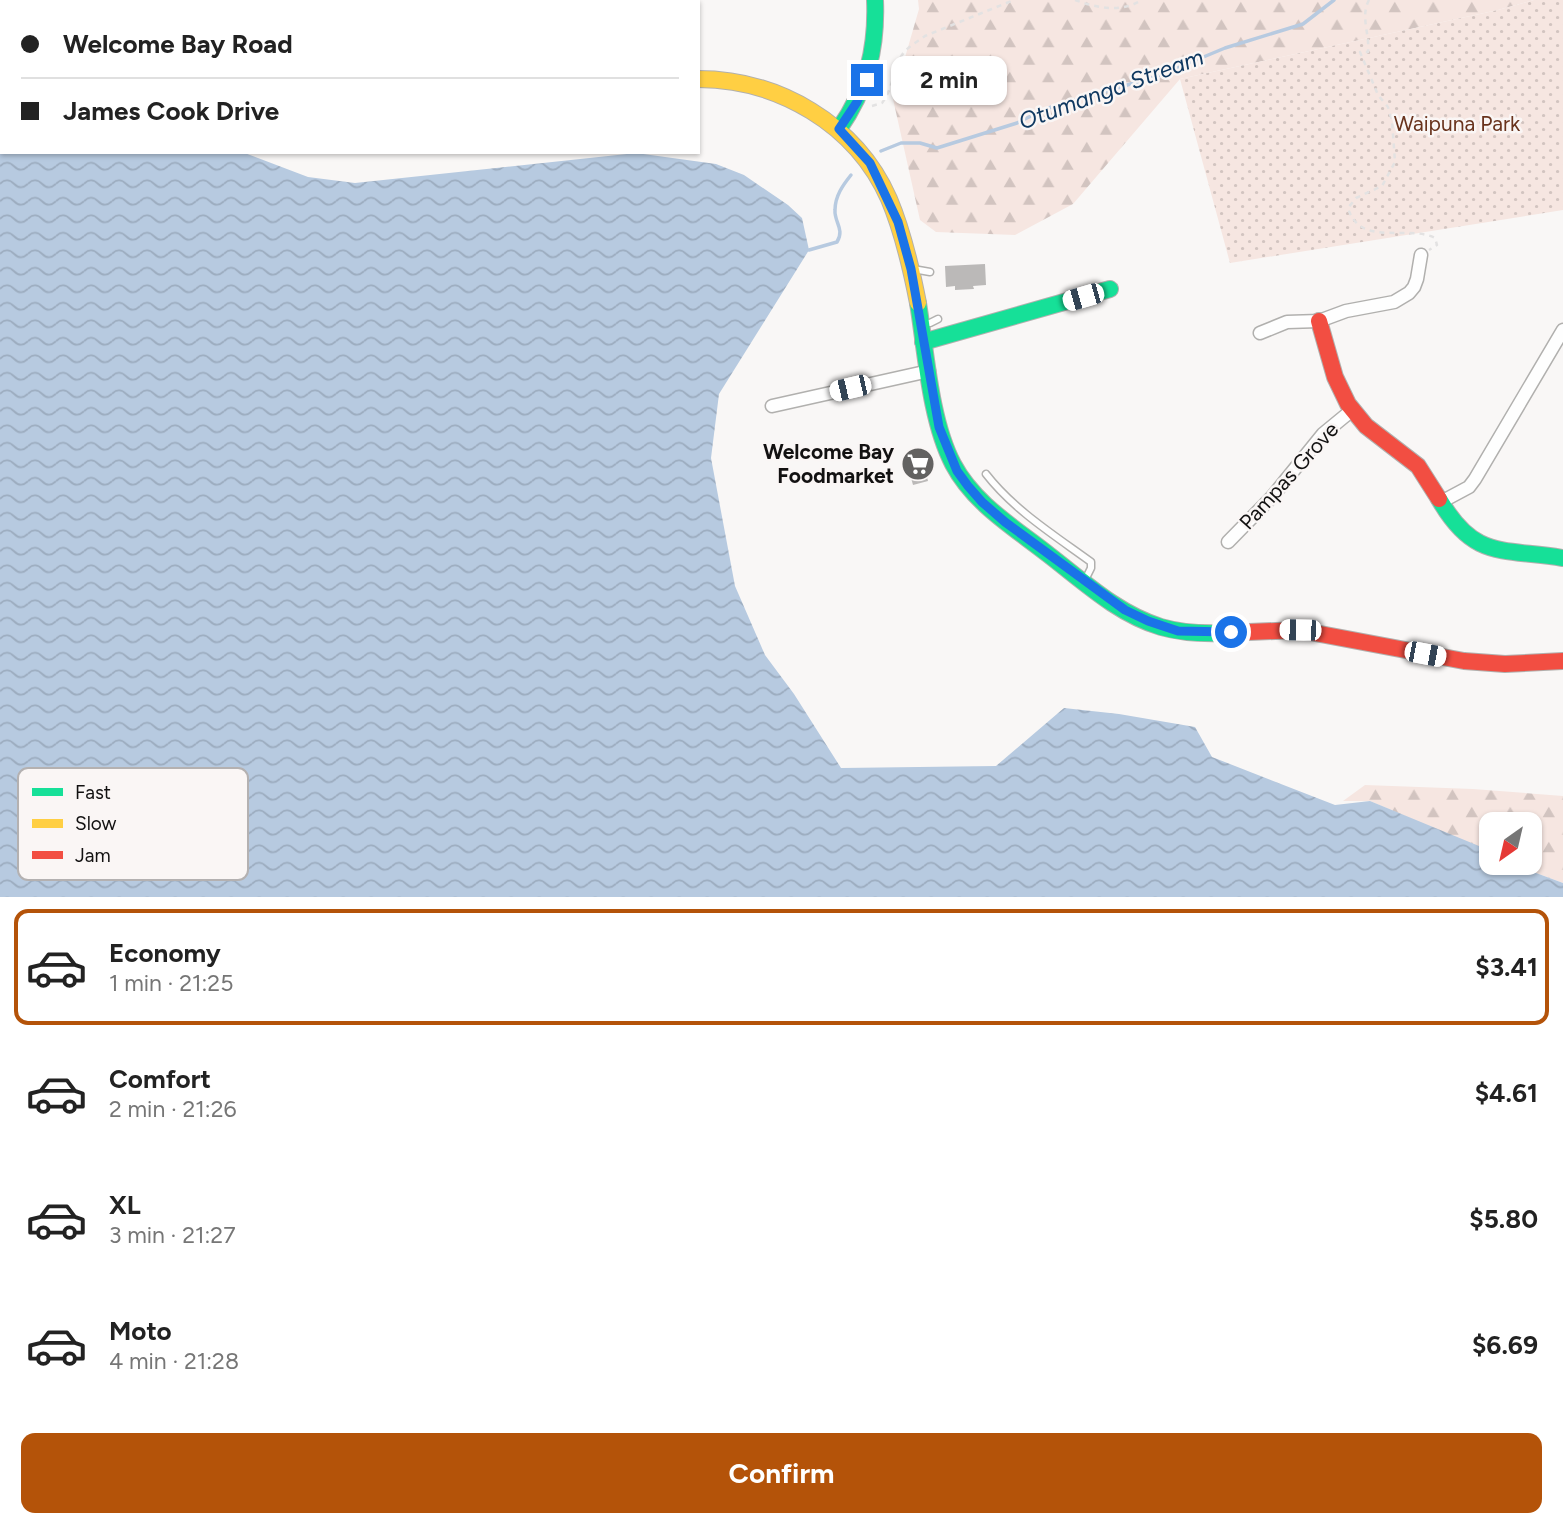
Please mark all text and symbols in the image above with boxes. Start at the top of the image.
text: Welcome Bay Road [63,28,293,60]
water label: Otumanga Stream [1015,43,1207,135]
callout: 2 min [892,56,1007,104]
route end [851,64,883,96]
text: 2 min [920,66,978,94]
text: James Cook Drive [63,95,279,127]
park label: Waipuna Park [1394,111,1521,136]
car [1060,281,1107,313]
car [828,373,873,403]
street label: Pampas Grove [1234,417,1343,534]
place label: Welcome Bay Foodmarket [763,439,895,488]
supermarket icon: Welcome Bay Foodmarket [899,445,937,483]
route start [1215,616,1247,648]
car [1279,619,1322,641]
car [1403,640,1448,668]
legend [18,768,248,880]
text: Fast [75,781,111,804]
text: Slow [75,812,117,835]
north arrow [1479,812,1542,875]
map controls [1479,812,1542,875]
text: Jam [75,844,111,867]
icon: car [25,936,88,999]
text: Economy [109,937,221,969]
text: $3.41 [1475,951,1538,983]
text: 1 min · 21:25 [109,969,233,997]
icon: car [25,1062,88,1125]
text: Comfort [109,1063,211,1095]
text: $4.61 [1475,1077,1538,1109]
text: 2 min · 21:26 [109,1095,237,1123]
icon: car [25,1188,88,1251]
text: XL [109,1189,141,1221]
text: $5.80 [1469,1203,1538,1235]
text: 3 min · 21:27 [109,1221,236,1249]
icon: car [25,1314,88,1377]
text: Moto [109,1315,172,1347]
text: $6.69 [1472,1329,1538,1361]
text: 4 min · 21:28 [109,1347,239,1375]
button: Confirm [21,1433,1542,1513]

